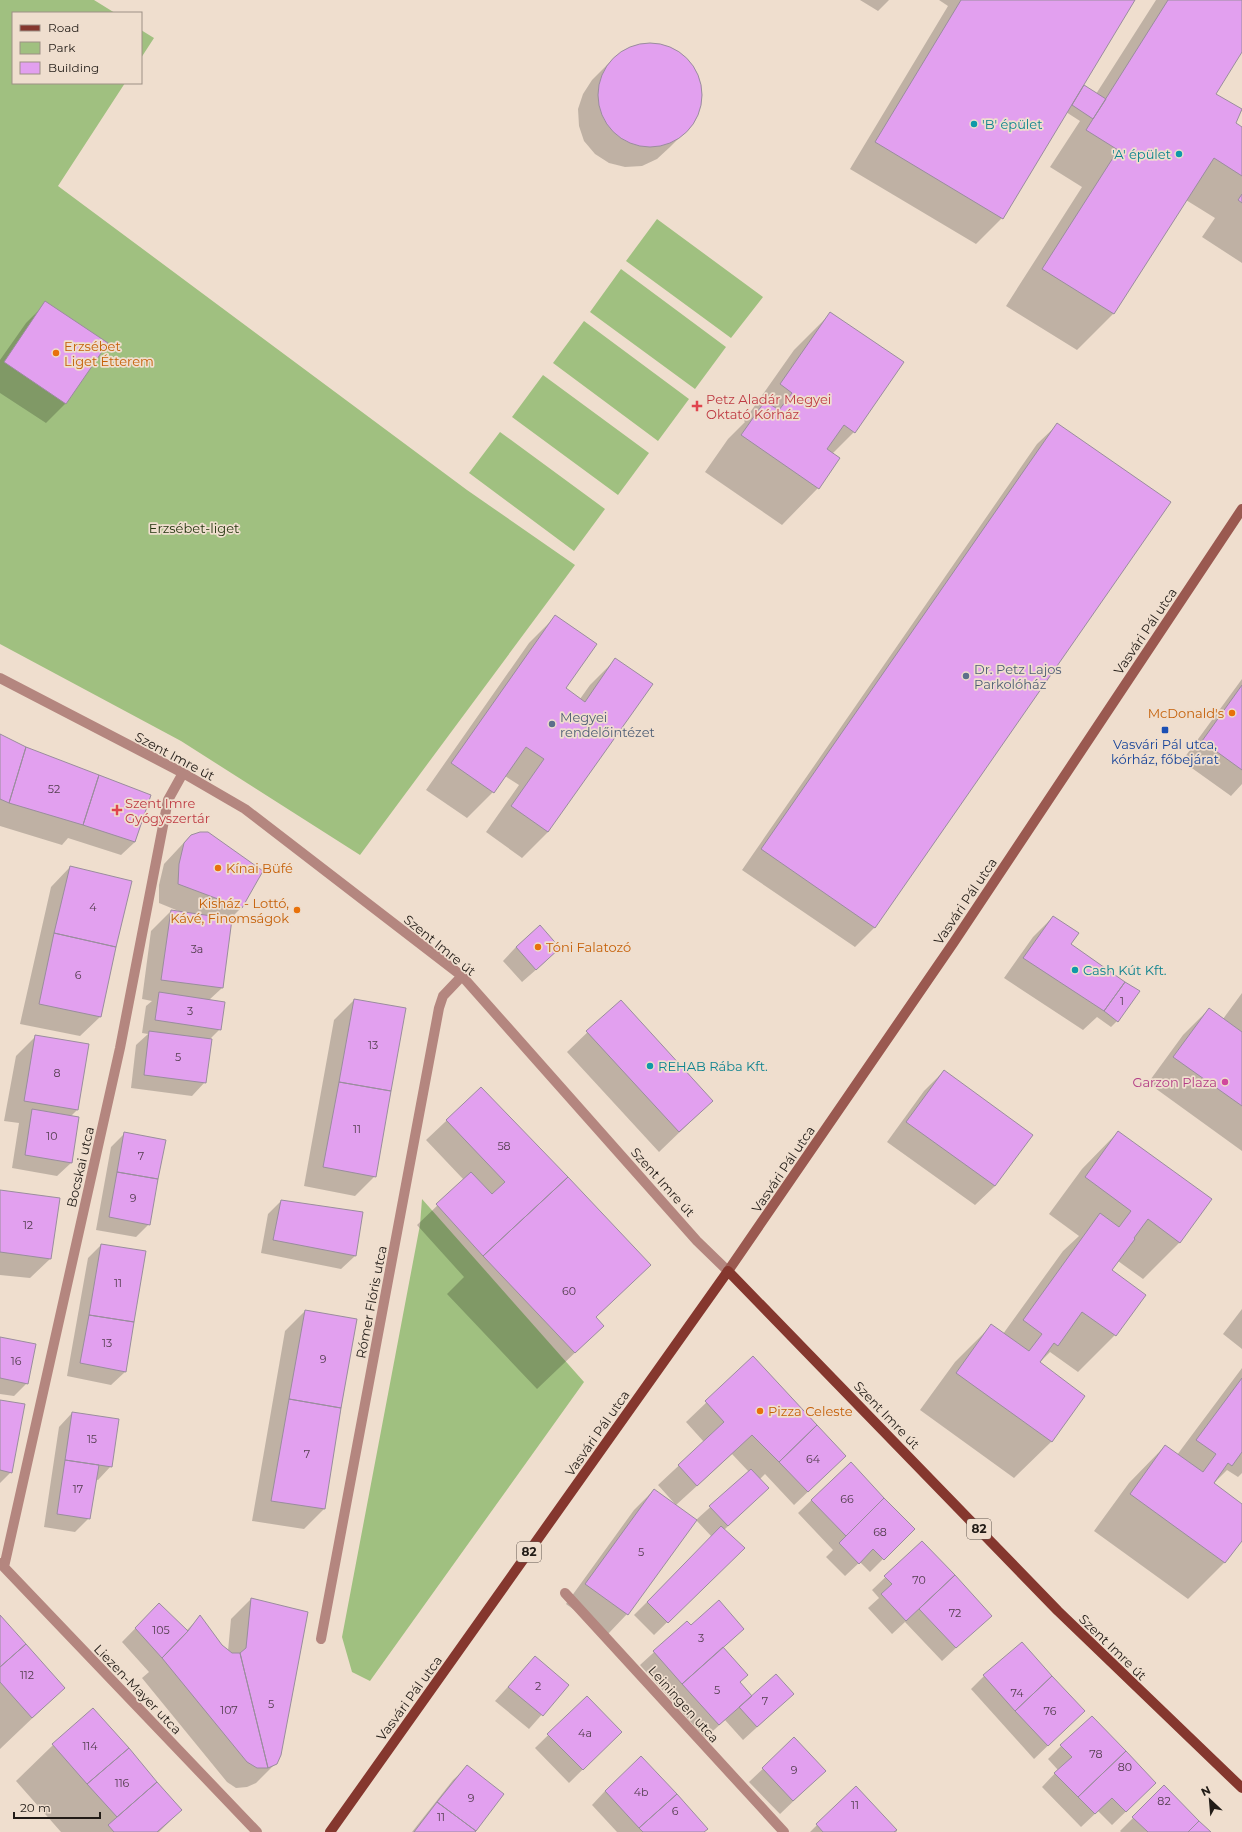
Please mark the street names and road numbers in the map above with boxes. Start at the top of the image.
street label: Vasvári Pál utca [1110,585,1180,677]
street label: Szent Imre út [132,728,218,784]
street label: Vasvári Pál utca [930,855,1000,947]
street label: Szent Imre út [401,911,479,979]
street label: Vasvári Pál utca [748,1123,818,1215]
street label: Bocskai utca [63,1125,97,1209]
street label: Szent Imre út [628,1144,698,1220]
street label: Rómer Flóris utca [352,1244,390,1360]
street label: Szent Imre út [851,1378,923,1452]
street label: Vasvári Pál utca [561,1387,633,1479]
road number: 82 [967,1519,991,1539]
road number: 82 [517,1542,541,1562]
street label: Szent Imre út [1076,1611,1150,1683]
street label: Liezen-Mayer utca [91,1641,185,1737]
street label: Vasvári Pál utca [373,1652,445,1744]
street label: Leiningen utca [645,1662,723,1746]

